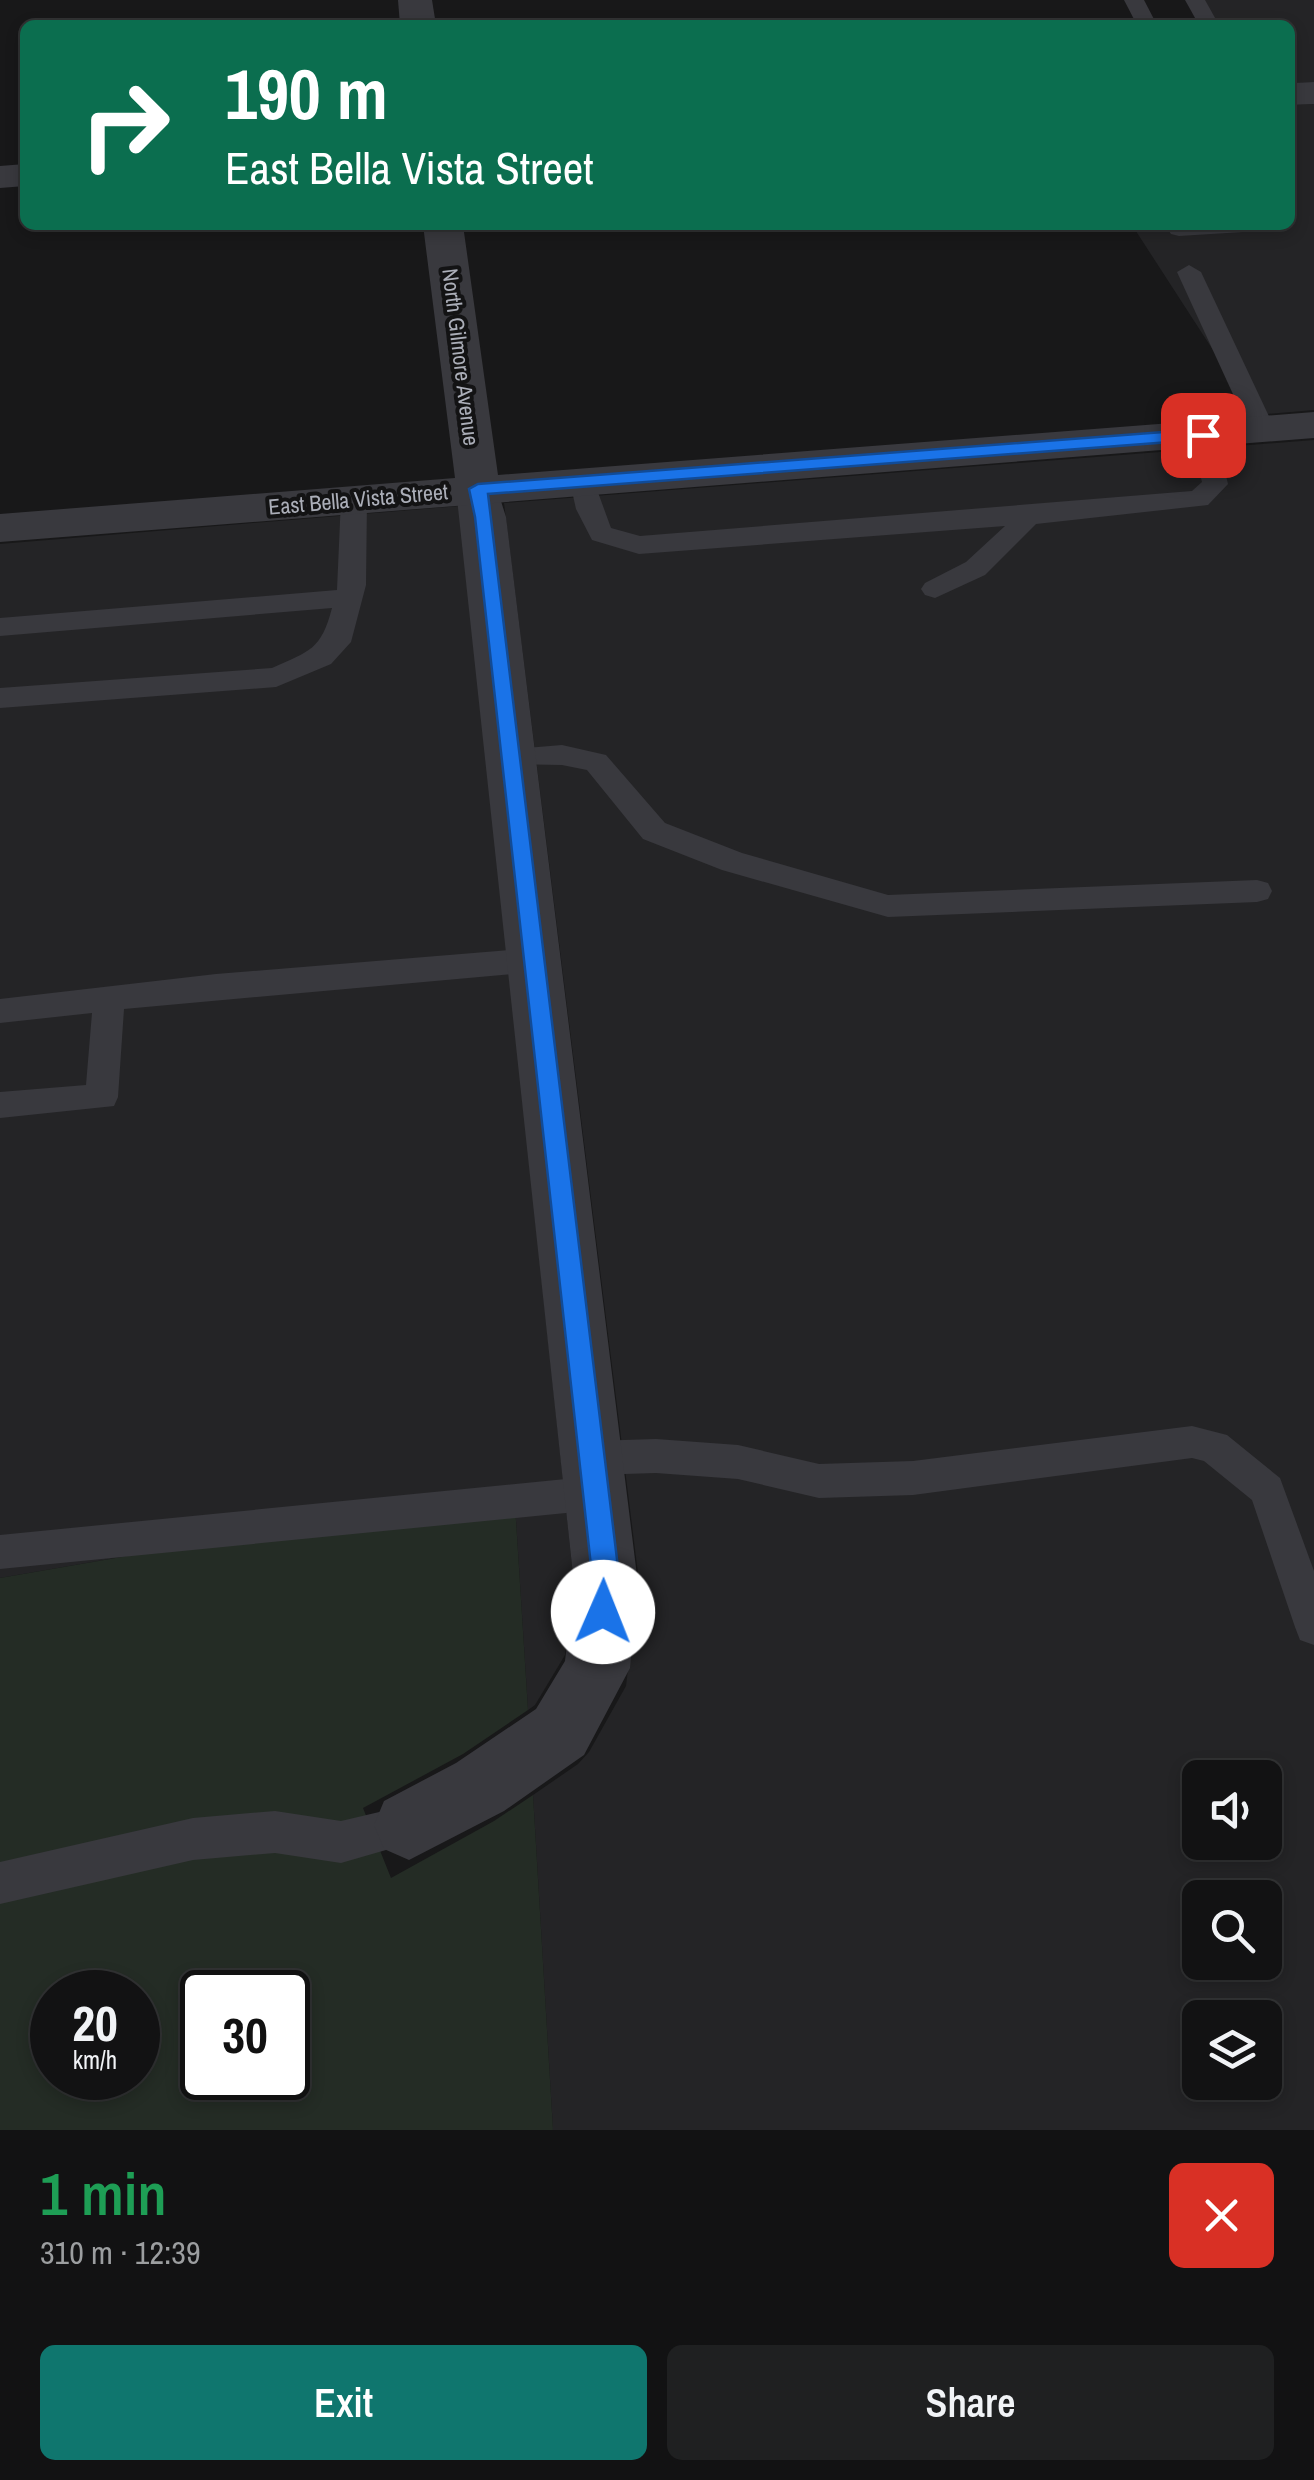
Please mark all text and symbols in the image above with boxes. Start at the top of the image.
text: 190 m [225,47,388,141]
icon: right [60,60,190,190]
text: East Bella Vista Street [225,137,594,198]
street label: North Gilmore Avenue [435,267,487,447]
pin [1161,393,1246,478]
icon: arrive [1176,408,1231,463]
street label: East Bella Vista Street [267,476,449,522]
position arrow [551,1560,655,1664]
map controls [1182,1760,1282,2100]
button: sound [1182,1760,1282,1860]
button: search [1182,1880,1282,1980]
speed limit sign: 30 [180,1970,310,2100]
text: 20 [72,1989,118,2057]
button: layers [1182,2000,1282,2100]
text: km/h [73,2043,117,2077]
text: 1 min [40,2153,167,2234]
button: close [1169,2163,1274,2268]
text: 310 m · 12:39 [40,2231,200,2274]
button: Exit [40,2345,647,2460]
button: Share [667,2345,1274,2460]

